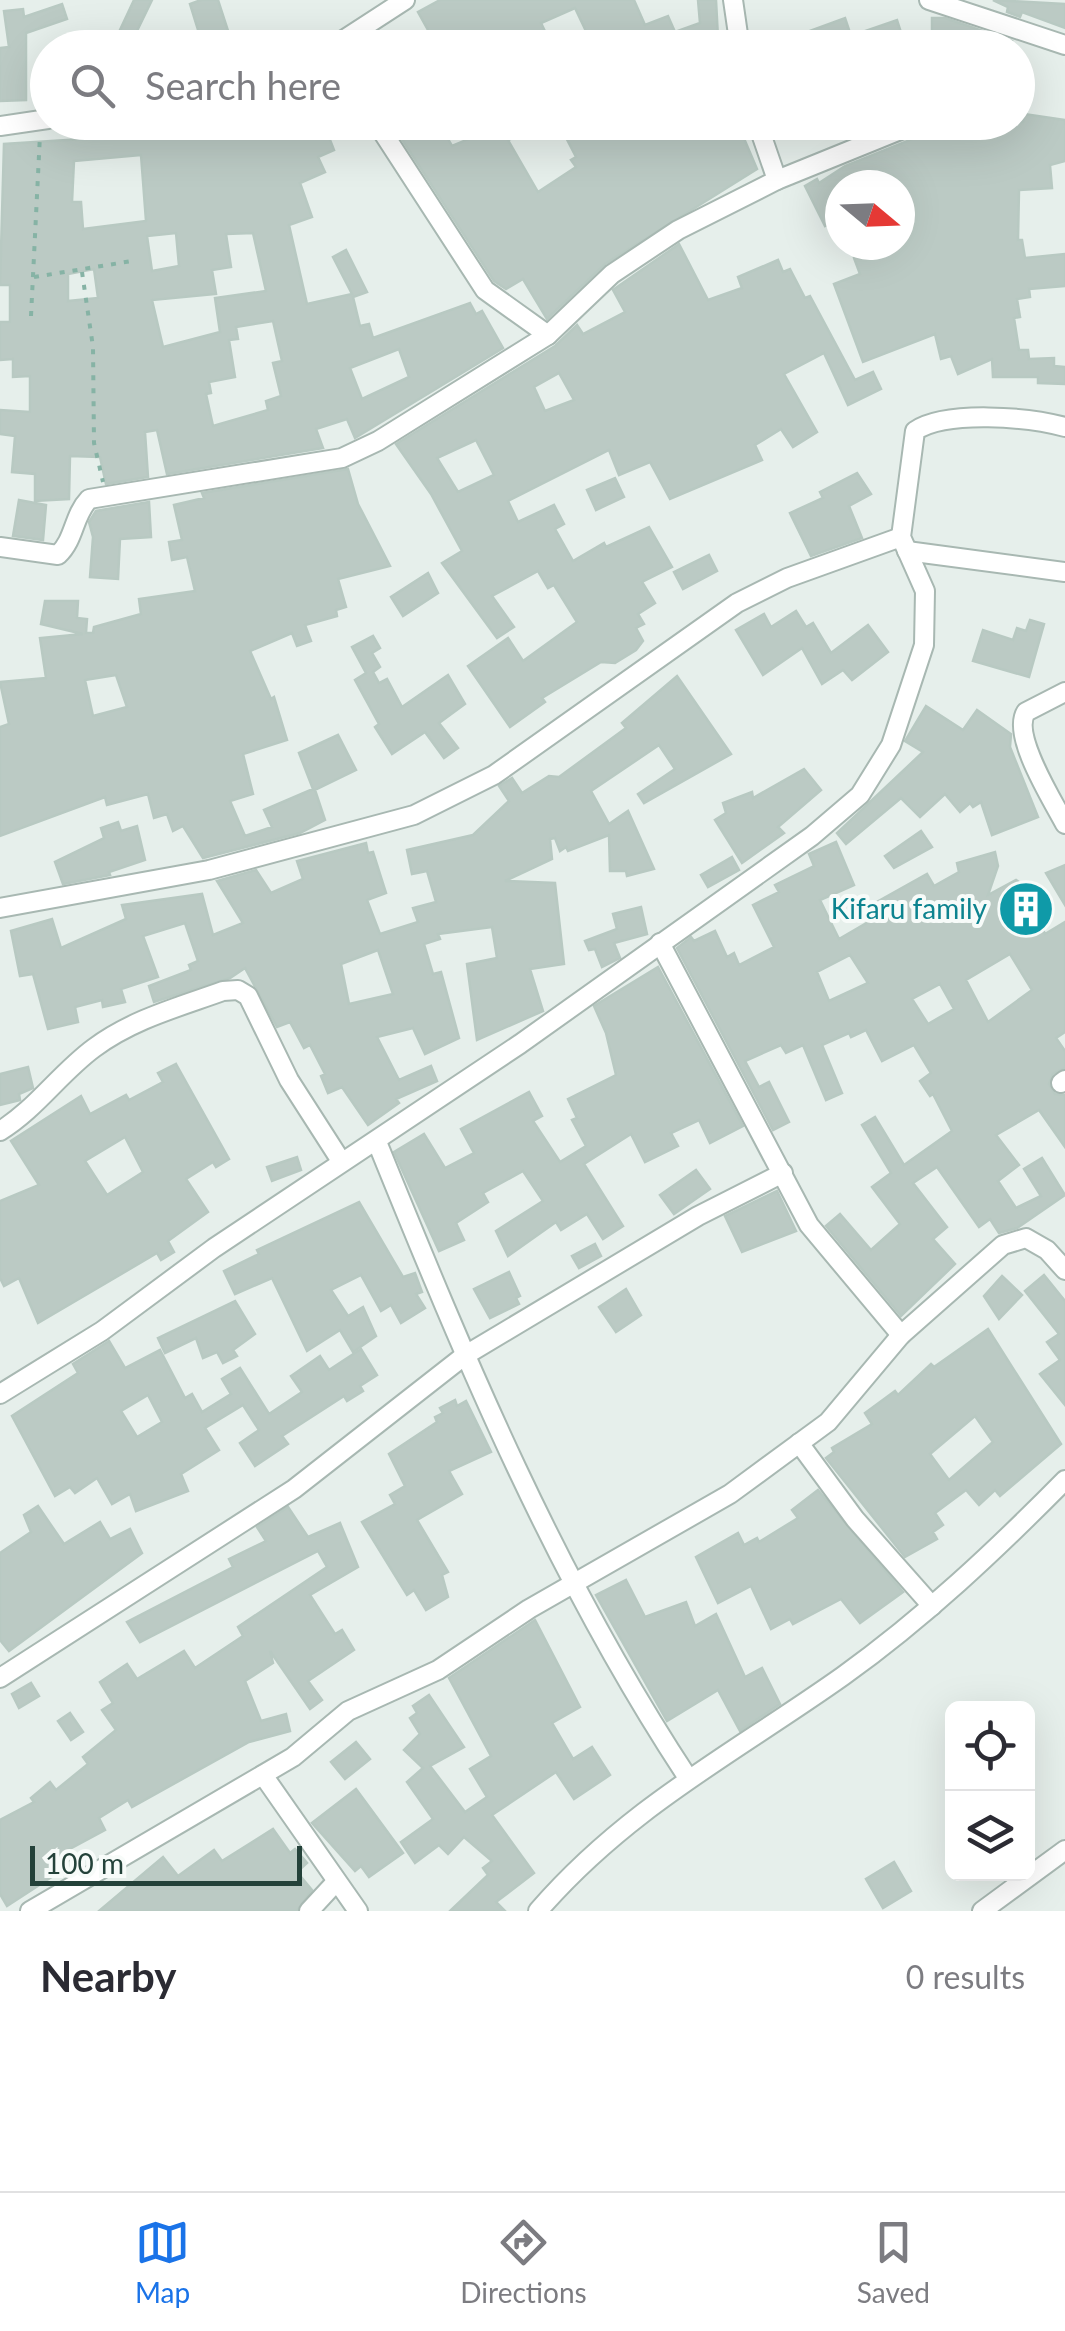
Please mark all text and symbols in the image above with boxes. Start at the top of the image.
search box [30,30,1035,140]
icon: search [65,58,120,113]
text: Search here [145,62,341,108]
north arrow [825,170,915,260]
building icon: Kifaru family [996,879,1056,939]
place label: Kifaru family [831,891,988,925]
map controls [945,1701,1035,1881]
button: locate [945,1701,1035,1791]
button: layers [945,1791,1035,1881]
scale bar [30,1841,302,1886]
text: 100 m [45,1846,124,1880]
text: Nearby [40,1951,177,2001]
text: 0 results [906,1957,1025,1996]
tab: Map [135,2215,190,2309]
tab: Directions [460,2215,587,2309]
tab: Saved [857,2215,930,2309]

